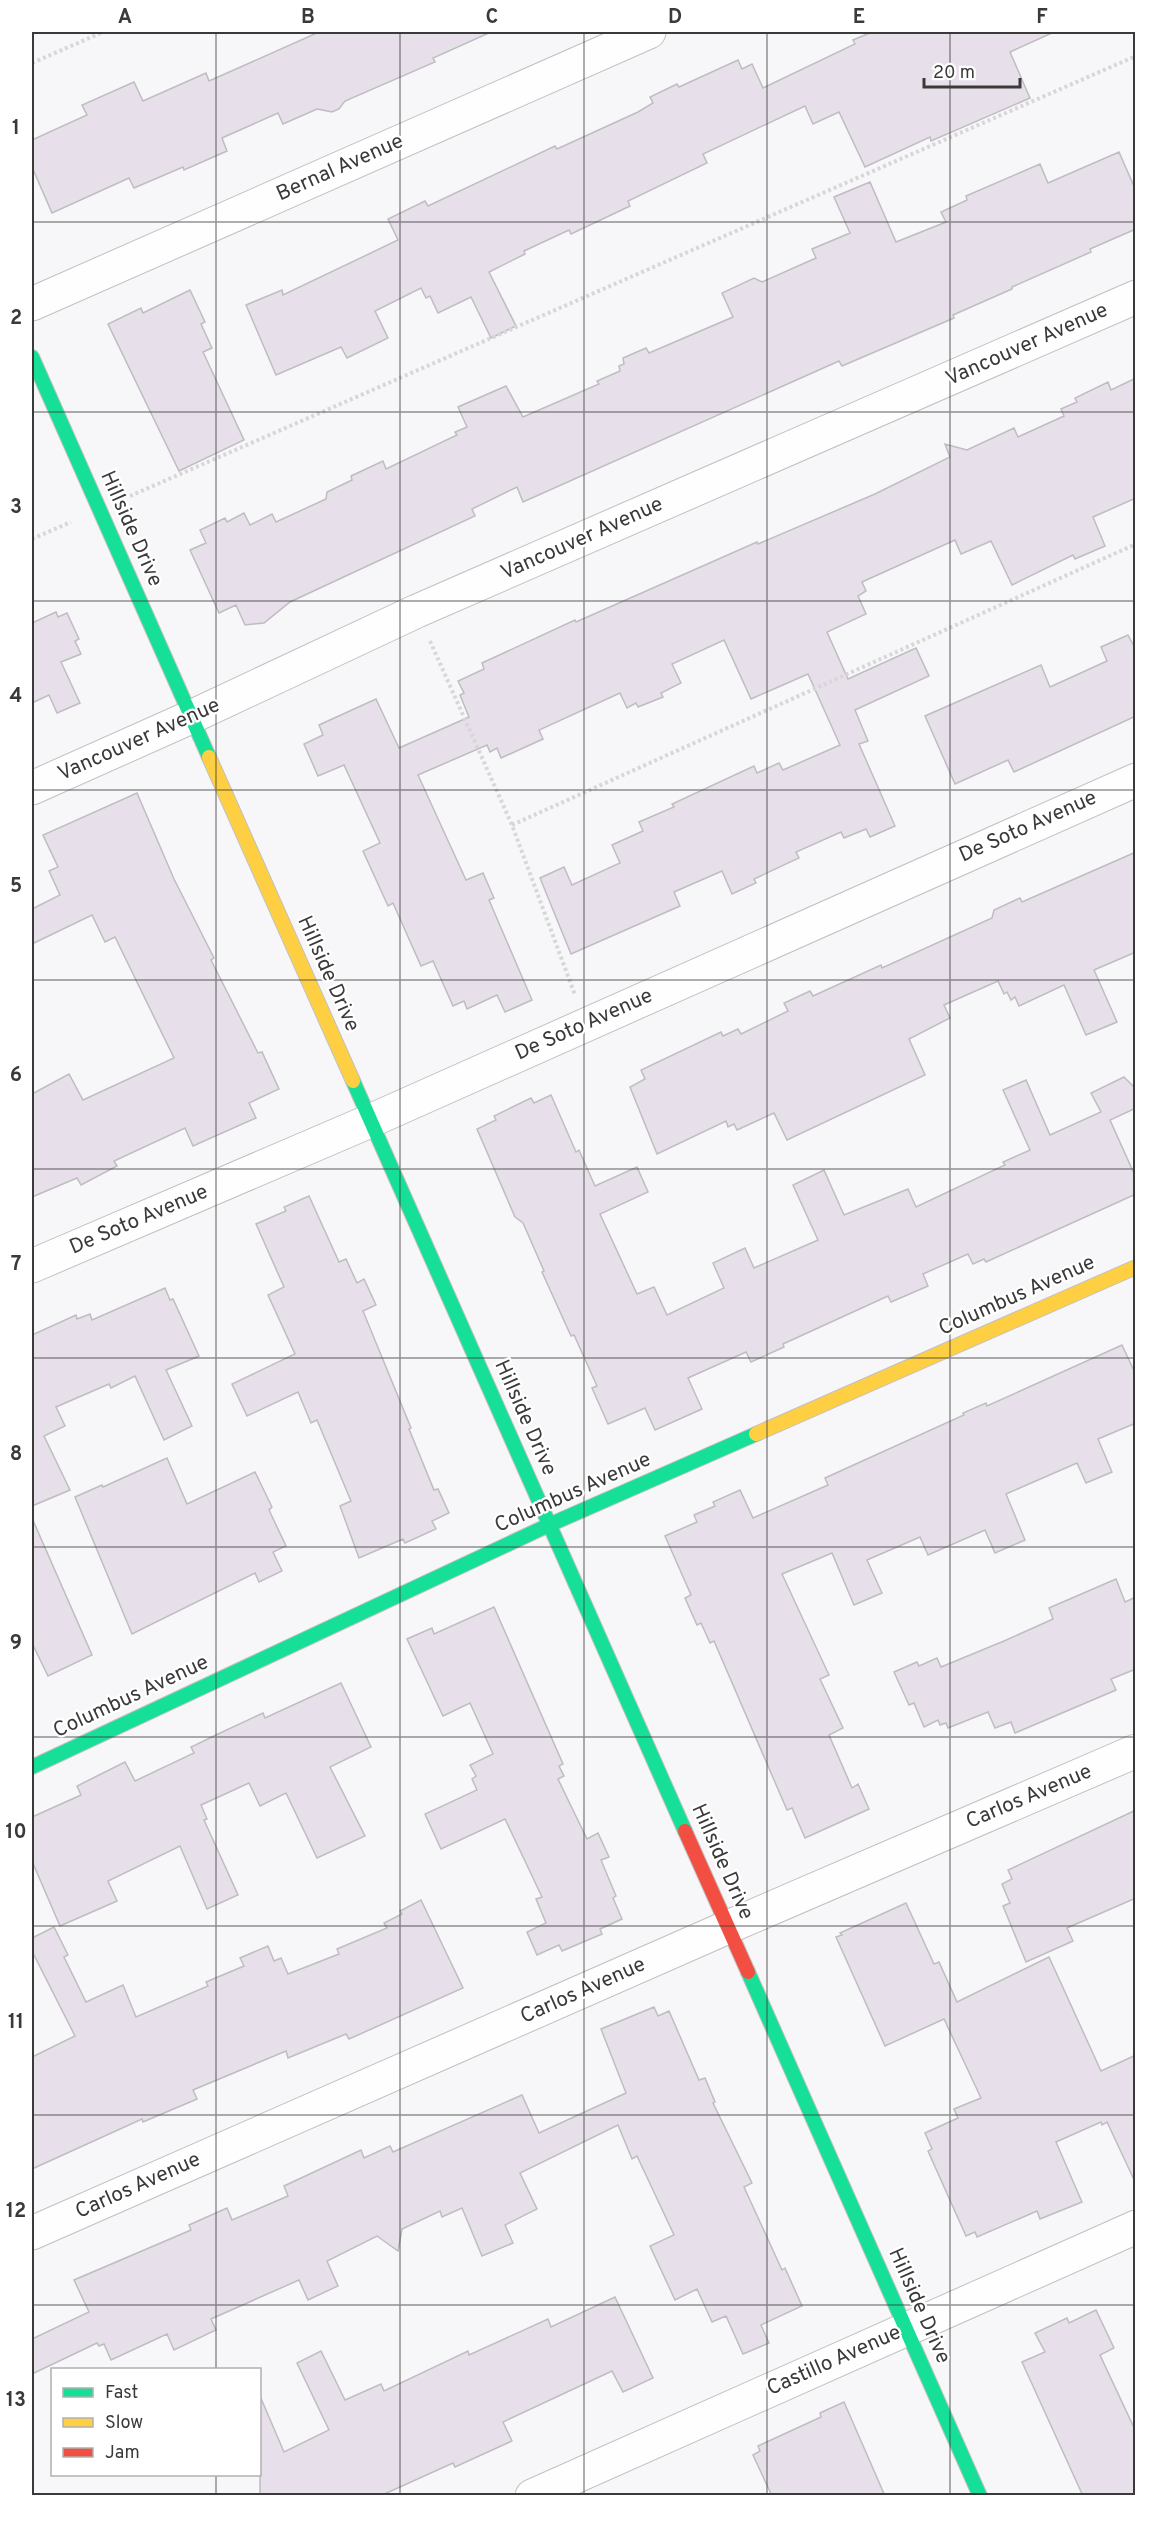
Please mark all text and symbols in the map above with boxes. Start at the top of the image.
text: A [118,5,132,31]
text: B [301,5,315,31]
text: C [486,5,498,31]
text: D [668,5,682,31]
text: E [853,5,865,31]
text: F [1036,5,1048,31]
scale bar [924,51,1020,89]
text: 20 m [933,62,975,85]
text: 1 [12,116,20,142]
street label: Bernal Avenue [272,128,408,208]
street label: Vancouver Avenue [942,297,1112,393]
text: 2 [10,306,22,332]
street label: Hillside Drive [93,467,169,591]
street label: Vancouver Avenue [497,491,667,587]
text: 3 [10,495,22,521]
text: 4 [10,684,22,710]
street label: Vancouver Avenue [54,692,224,788]
street label: De Soto Avenue [955,785,1101,869]
text: 5 [10,874,22,900]
street label: Hillside Drive [290,912,366,1036]
street label: De Soto Avenue [511,983,657,1067]
text: 6 [10,1063,22,1089]
street label: De Soto Avenue [66,1179,212,1261]
street label: Columbus Avenue [935,1249,1099,1343]
text: 7 [11,1252,21,1278]
street label: Hillside Drive [487,1356,563,1480]
text: 8 [10,1442,22,1468]
street label: Columbus Avenue [491,1446,655,1540]
text: 9 [10,1631,22,1657]
street label: Columbus Avenue [49,1649,213,1745]
street label: Carlos Avenue [962,1758,1096,1836]
street label: Hillside Drive [684,1800,760,1924]
text: 10 [5,1820,27,1846]
street label: Carlos Avenue [516,1951,650,2031]
text: 11 [8,2010,24,2036]
street label: Carlos Avenue [71,2146,205,2226]
text: 12 [6,2199,26,2225]
street label: Hillside Drive [881,2244,957,2368]
street label: Castillo Avenue [763,2319,905,2403]
legend [51,2368,261,2476]
text: Fast [105,2382,138,2405]
text: 13 [6,2388,26,2414]
text: Slow [105,2412,143,2435]
text: Jam [105,2442,140,2465]

